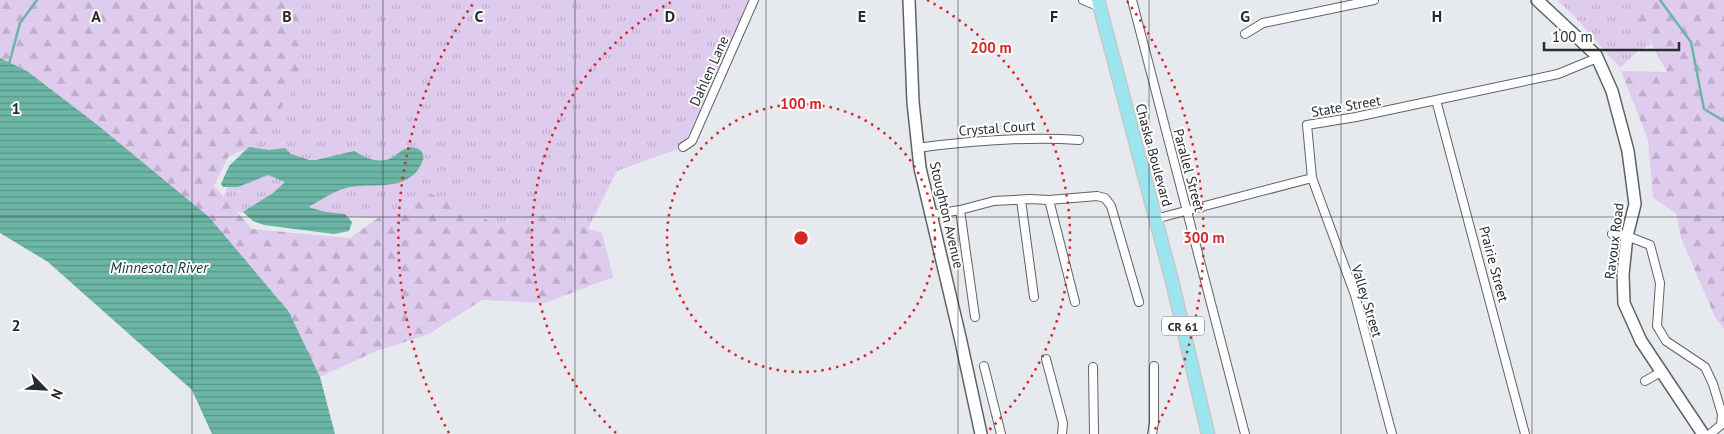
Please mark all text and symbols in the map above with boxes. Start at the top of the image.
text: A [91,6,101,26]
text: B [282,6,292,26]
text: C [475,6,484,26]
text: D [665,6,675,26]
text: E [858,6,866,26]
text: F [1050,6,1058,26]
text: G [1240,6,1250,26]
text: H [1432,6,1442,26]
scale bar [1544,20,1679,52]
text: 100 m [1552,27,1593,46]
street label: Dahlen Lane [686,33,732,109]
text: 200 m [970,38,1012,57]
street label: State Street [1310,91,1382,121]
text: 100 m [780,94,822,113]
text: 1 [11,98,21,118]
street label: Chaska Boulevard [1132,101,1176,209]
street label: Crystal Court [958,116,1036,140]
street label: Parallel Street [1169,127,1209,214]
street label: Stoughton Avenue [926,160,968,270]
street label: Ravoux Road [1600,202,1628,280]
street label: Prairie Street [1475,224,1513,304]
text: 300 m [1183,228,1225,247]
centre of rings [792,229,810,247]
water label: Minnesota River [110,258,209,277]
street label: Valley Street [1347,262,1387,340]
text: 2 [11,315,21,335]
road number: CR 61 [1162,316,1204,336]
north arrow [20,364,70,414]
text: N [47,386,67,402]

